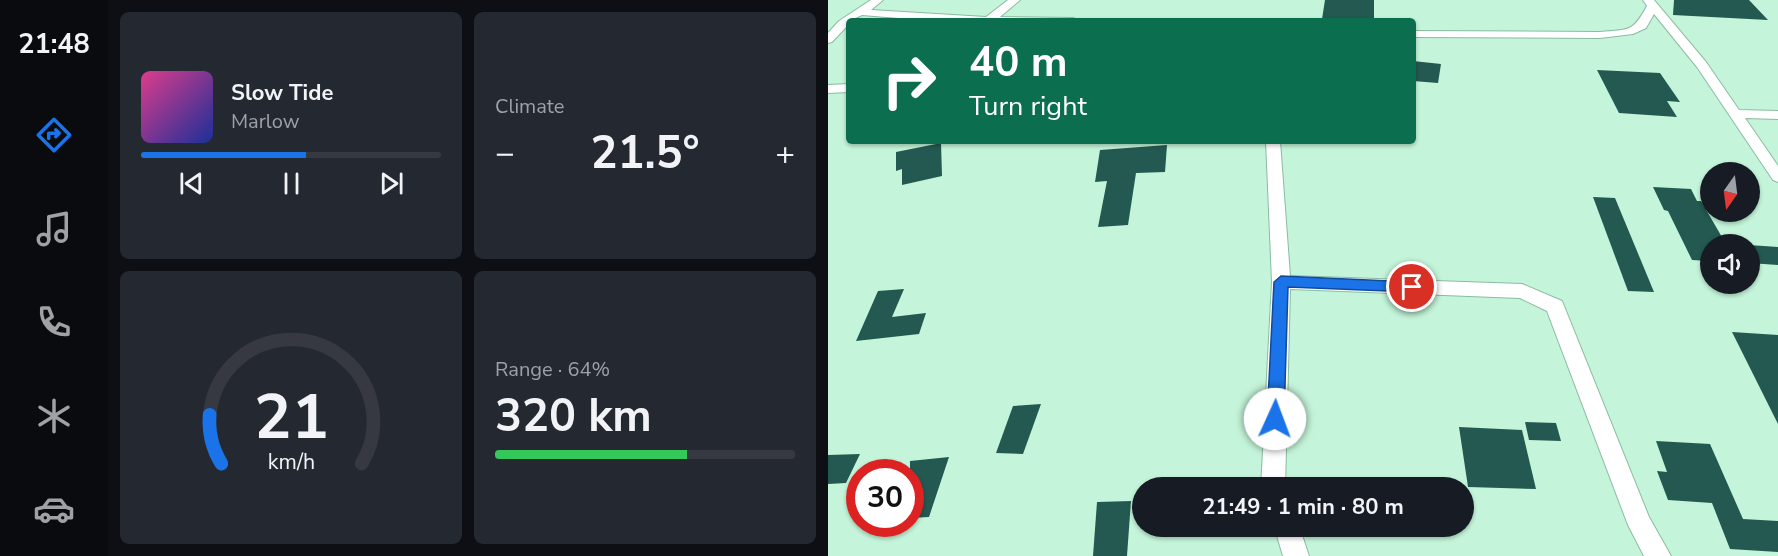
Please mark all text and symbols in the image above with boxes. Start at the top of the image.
text: 21:48 [18,26,90,63]
text: 40 m [969,34,1068,91]
icon: right [870,42,948,120]
text: Slow Tide [231,78,333,108]
text: Turn right [969,88,1087,125]
text: Climate [495,93,564,120]
text: Marlow [231,108,299,135]
icon: directions [33,114,75,156]
text: 21.5° [590,123,700,184]
text: − [495,131,515,176]
text: + [775,131,795,176]
north arrow [1700,162,1760,222]
map controls [1700,162,1760,294]
icon: previous [175,167,208,200]
icon: pause [275,167,308,200]
icon: next [375,167,408,200]
icon: music [33,208,75,250]
button: sound [1700,234,1760,294]
pin [1386,261,1437,312]
icon: arrive [1395,270,1428,303]
icon: phone [33,301,75,343]
text: Range · 64% [495,356,610,383]
text: 21 [254,375,328,460]
text: 320 km [495,386,652,447]
position arrow [1243,387,1307,451]
icon: climate [33,395,75,437]
text: km/h [267,448,315,478]
speed limit sign: 30 [846,459,924,537]
icon: car [33,488,75,530]
text: 21:49 · 1 min · 80 m [1202,492,1404,522]

